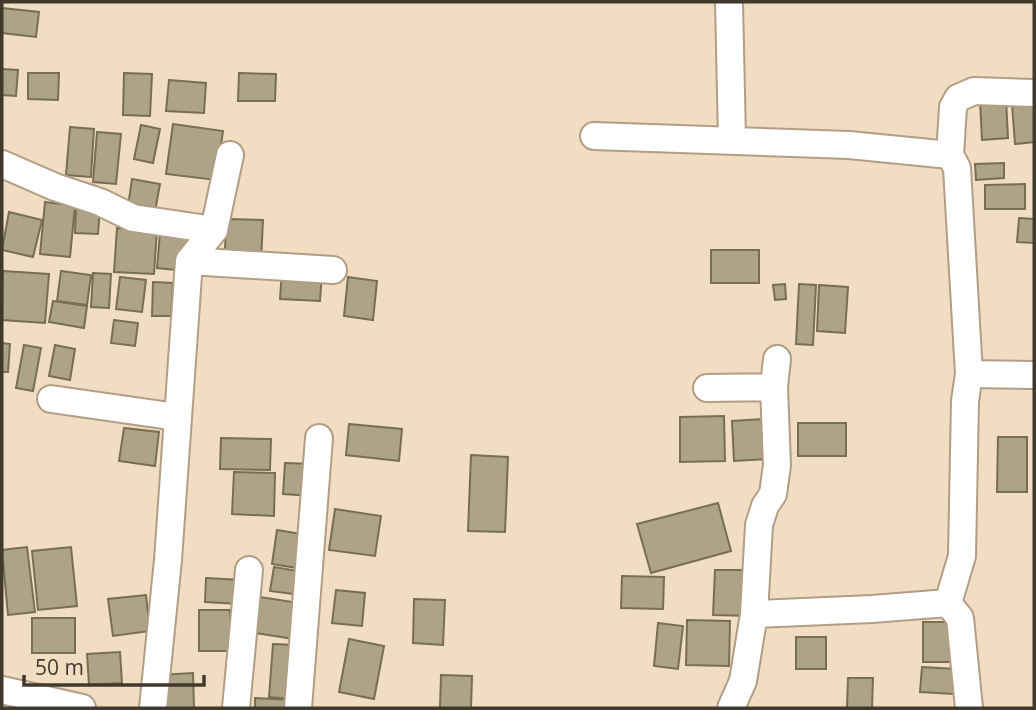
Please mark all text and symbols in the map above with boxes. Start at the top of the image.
scale bar [24,644,205,688]
text: 50 m [35,653,84,681]

